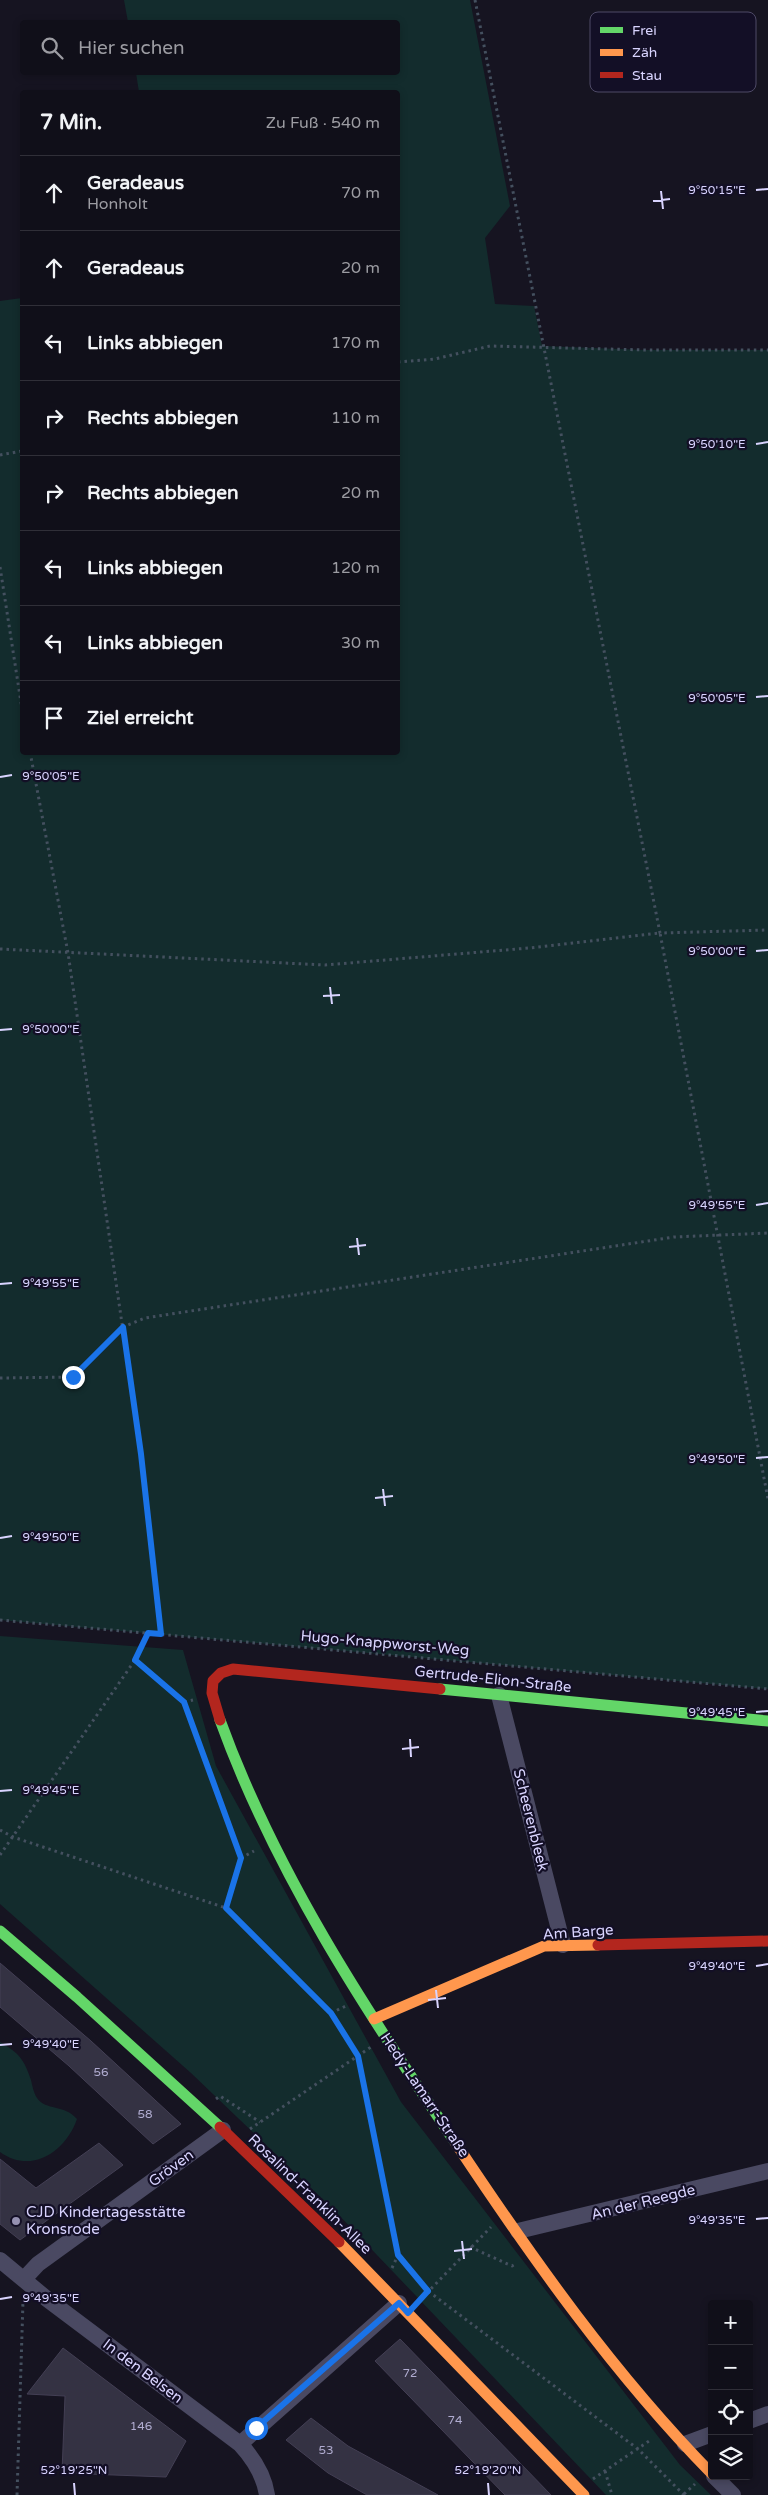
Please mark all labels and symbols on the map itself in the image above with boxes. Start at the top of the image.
legend [590,12,756,92]
text: Frei [632,22,657,39]
text: Zäh [632,44,657,61]
text: Stau [632,67,662,84]
text: 9°50'15"E [688,183,746,197]
text: 9°50'10"E [688,437,746,451]
text: 9°50'05"E [688,691,746,705]
text: 9°50'05"E [22,769,80,783]
text: 9°50'00"E [688,944,746,958]
text: 9°50'00"E [22,1022,80,1036]
text: 9°49'55"E [689,1198,746,1212]
text: 9°49'55"E [23,1276,80,1290]
route end [62,1366,85,1389]
text: 9°49'50"E [689,1452,746,1466]
text: 9°49'50"E [23,1530,80,1544]
street label: Hugo-Knappworst-Weg [300,1627,470,1659]
street label: Gertrude-Elion-Straße [414,1662,572,1696]
text: 9°49'45"E [689,1705,746,1719]
street label: Scheerenbleek [510,1767,552,1873]
text: 9°49'45"E [23,1783,80,1797]
street label: Am Barge [542,1921,614,1943]
text: 9°49'40"E [689,1959,746,1973]
street label: Hedy-Lamarr-Straße [377,2029,473,2161]
text: 9°49'40"E [23,2037,80,2051]
house number: 56 [93,2065,109,2079]
house number: 58 [137,2107,153,2121]
street label: Rosalind-Franklin-Allee [244,2130,376,2258]
street label: Gröven [145,2146,197,2190]
street label: An der Reegde [589,2180,697,2224]
place label: CJD Kindertagesstätte Kronsrode [26,2203,185,2238]
text: 9°49'35"E [689,2213,746,2227]
marker: CJD Kindertagesstätte Kronsrode [10,2215,22,2227]
text: 9°49'35"E [23,2291,80,2305]
street label: In den Belsen [99,2335,187,2407]
house number: 72 [402,2366,418,2380]
house number: 74 [447,2413,463,2427]
route start [245,2417,268,2440]
house number: 146 [130,2419,152,2433]
house number: 53 [318,2443,334,2457]
text: 52°19'25"N [41,2463,108,2477]
text: 52°19'20"N [455,2463,522,2477]

